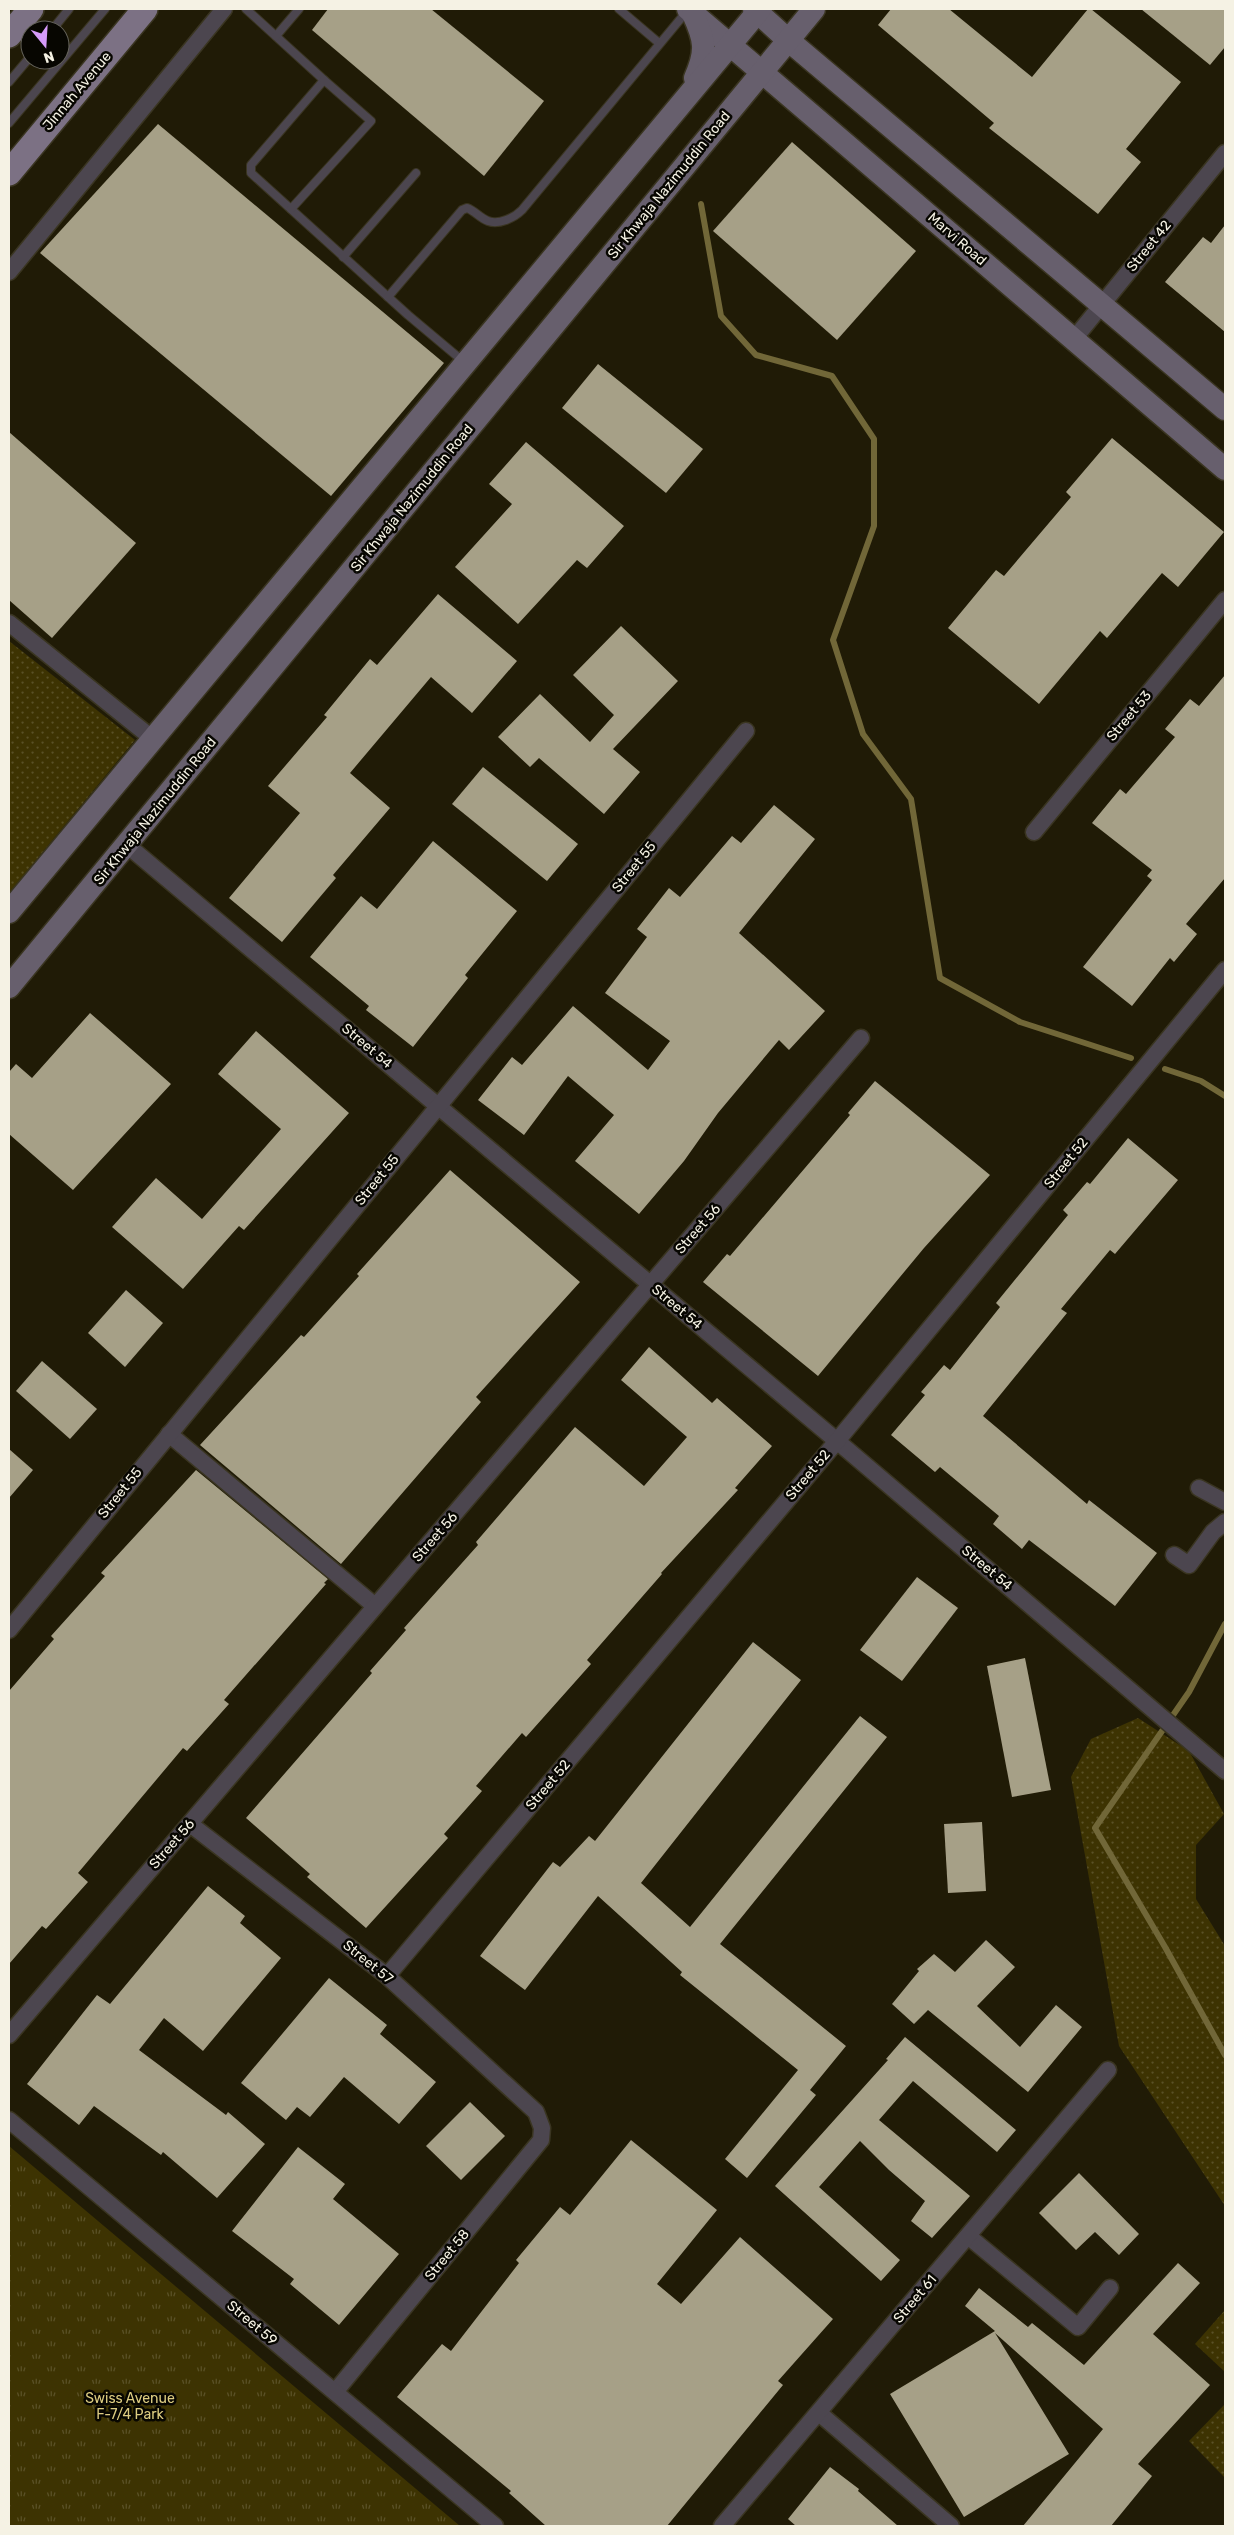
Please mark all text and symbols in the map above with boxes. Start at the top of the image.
north arrow [20,20,70,70]
text: N [41,47,56,67]
street label: Jinnah Avenue [39,48,115,134]
street label: Sir Khwaja Nazimuddin Road [604,108,734,262]
street label: Marvi Road [924,209,990,269]
street label: Street 42 [1123,217,1175,275]
street label: Sir Khwaja Nazimuddin Road [347,421,477,575]
street label: Street 53 [1103,687,1155,745]
street label: Sir Khwaja Nazimuddin Road [90,734,220,888]
street label: Street 55 [608,838,660,896]
street label: Street 54 [338,1020,396,1072]
street label: Street 52 [1040,1134,1092,1192]
street label: Street 55 [351,1151,403,1209]
street label: Street 56 [672,1201,724,1257]
street label: Street 54 [648,1281,706,1333]
street label: Street 52 [782,1446,834,1504]
street label: Street 55 [94,1464,146,1522]
street label: Street 56 [409,1509,461,1565]
street label: Street 54 [958,1542,1016,1594]
street label: Street 52 [522,1756,574,1814]
street label: Street 56 [146,1816,198,1872]
street label: Street 57 [340,1937,396,1987]
street label: Street 58 [421,2226,473,2284]
street label: Street 61 [890,2271,940,2327]
street label: Street 59 [223,2297,281,2349]
park label: Swiss Avenue F-7/4 Park [85,2390,175,2423]

